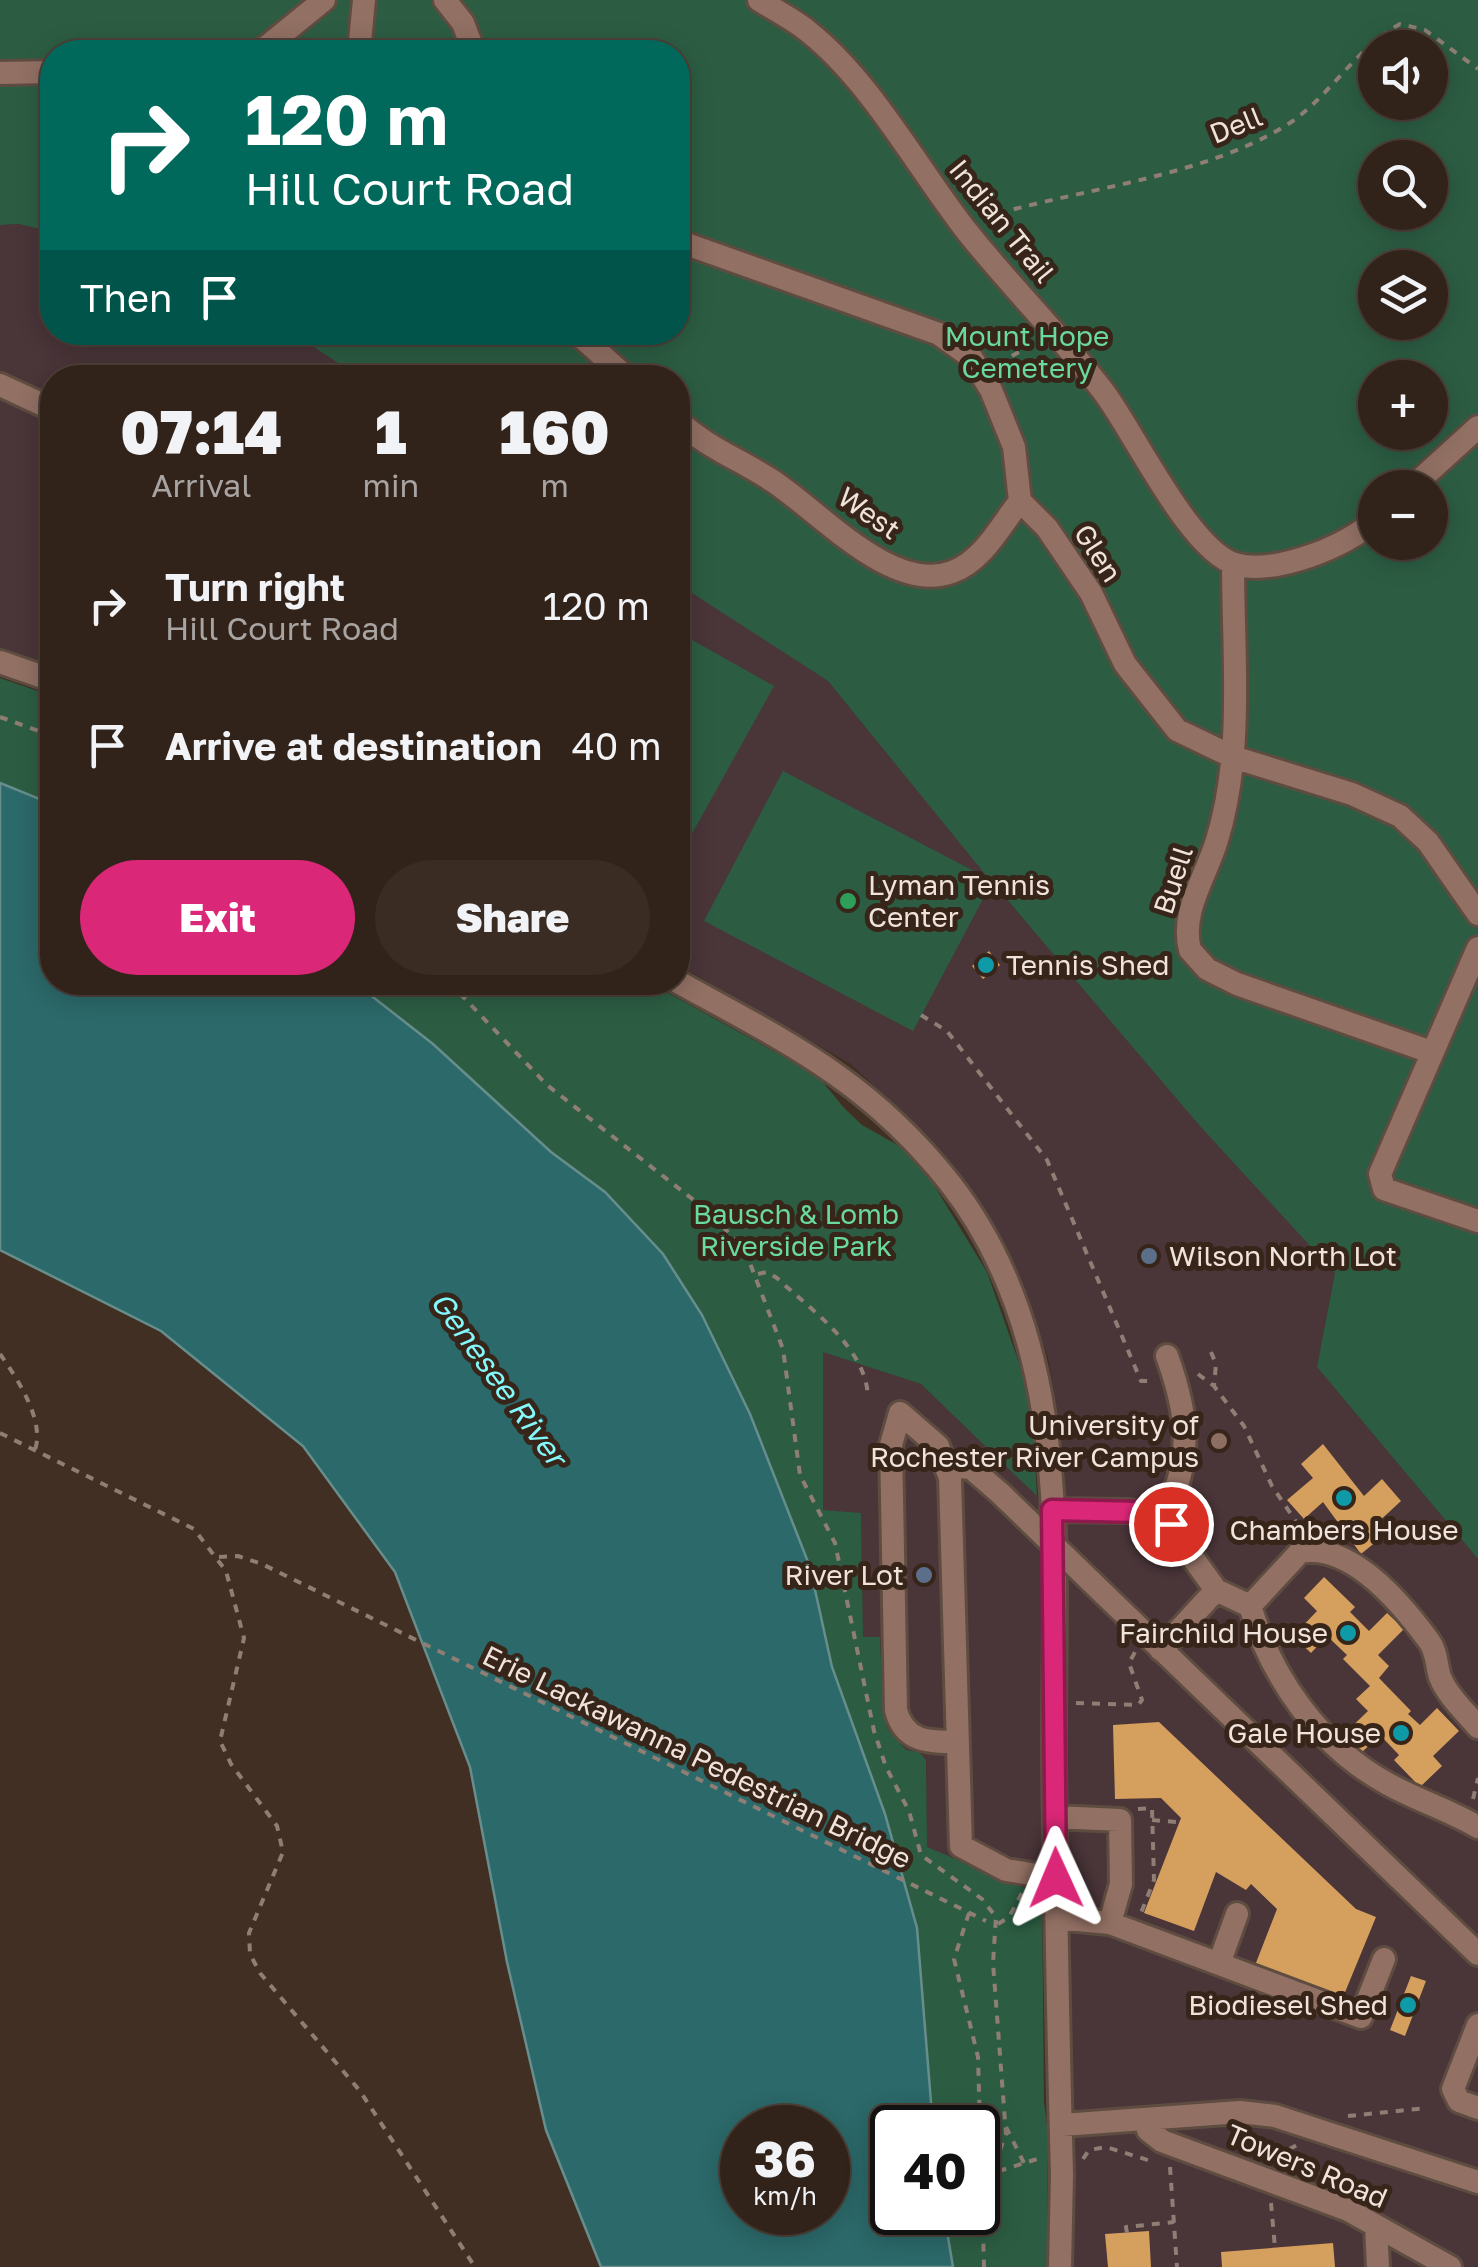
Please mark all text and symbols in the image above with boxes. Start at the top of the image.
map controls [1358,30,1448,560]
button: sound [1358,30,1448,120]
text: 120 m [245,76,448,160]
icon: right [80,80,210,210]
street label: Dell [1205,99,1267,150]
button: search [1358,140,1448,230]
street label: Indian Trail [943,153,1062,289]
text: Hill Court Road [245,161,574,215]
button: layers [1358,250,1448,340]
icon: arrive [192,270,247,325]
text: Then [80,275,172,320]
park label: Mount Hope Cemetery [945,319,1109,384]
button: + [1358,360,1448,450]
text: 07:14 [120,395,282,467]
text: 1 [375,395,407,467]
text: 160 [499,395,610,467]
text: Arrival [151,466,251,504]
text: min [363,466,419,504]
text: m [540,466,569,504]
button: − [1358,470,1448,560]
street label: West [832,480,907,546]
street label: Glen [1068,518,1129,588]
text: Turn right [165,564,345,609]
icon: right [80,578,135,633]
text: 120 m [543,583,650,628]
text: Hill Court Road [165,609,399,647]
icon: arrive [80,718,135,773]
text: Arrive at destination [165,723,542,768]
text: 40 m [572,723,662,768]
street label: Buell [1146,842,1199,918]
button: Exit [80,860,355,975]
button: Share [375,860,650,975]
place label: Lyman Tennis Center [868,868,1050,933]
marker: Lyman Tennis Center [837,890,859,912]
place label: Tennis Shed [1006,948,1169,981]
marker: Tennis Shed [975,954,997,976]
park label: Bausch & Lomb Riverside Park [693,1197,899,1262]
place label: Wilson North Lot [1169,1239,1397,1272]
marker: Wilson North Lot [1138,1245,1160,1267]
water label: Genesee River [424,1284,577,1476]
place label: University of Rochester River Campus [870,1408,1199,1473]
marker: University of Rochester River Campus [1208,1430,1230,1452]
pin [1129,1482,1214,1567]
marker: Chambers House [1333,1487,1355,1509]
icon: arrive [1144,1497,1199,1552]
place label: Chambers House [1229,1513,1459,1546]
place label: River Lot [784,1558,904,1591]
marker: River Lot [913,1564,935,1586]
place label: Fairchild House [1119,1616,1328,1649]
marker: Fairchild House [1337,1622,1359,1644]
street label: Erie Lackawanna Pedestrian Bridge [478,1638,917,1875]
place label: Gale House [1227,1716,1381,1749]
marker: Gale House [1390,1722,1412,1744]
position arrow [1004,1826,1108,1930]
place label: Biodiesel Shed [1188,1988,1388,2021]
marker: Biodiesel Shed [1397,1994,1419,2016]
speed limit sign: 40 [870,2105,1000,2235]
street label: Towers Road [1222,2117,1393,2214]
text: 36 [754,2128,816,2188]
text: km/h [753,2180,817,2211]

